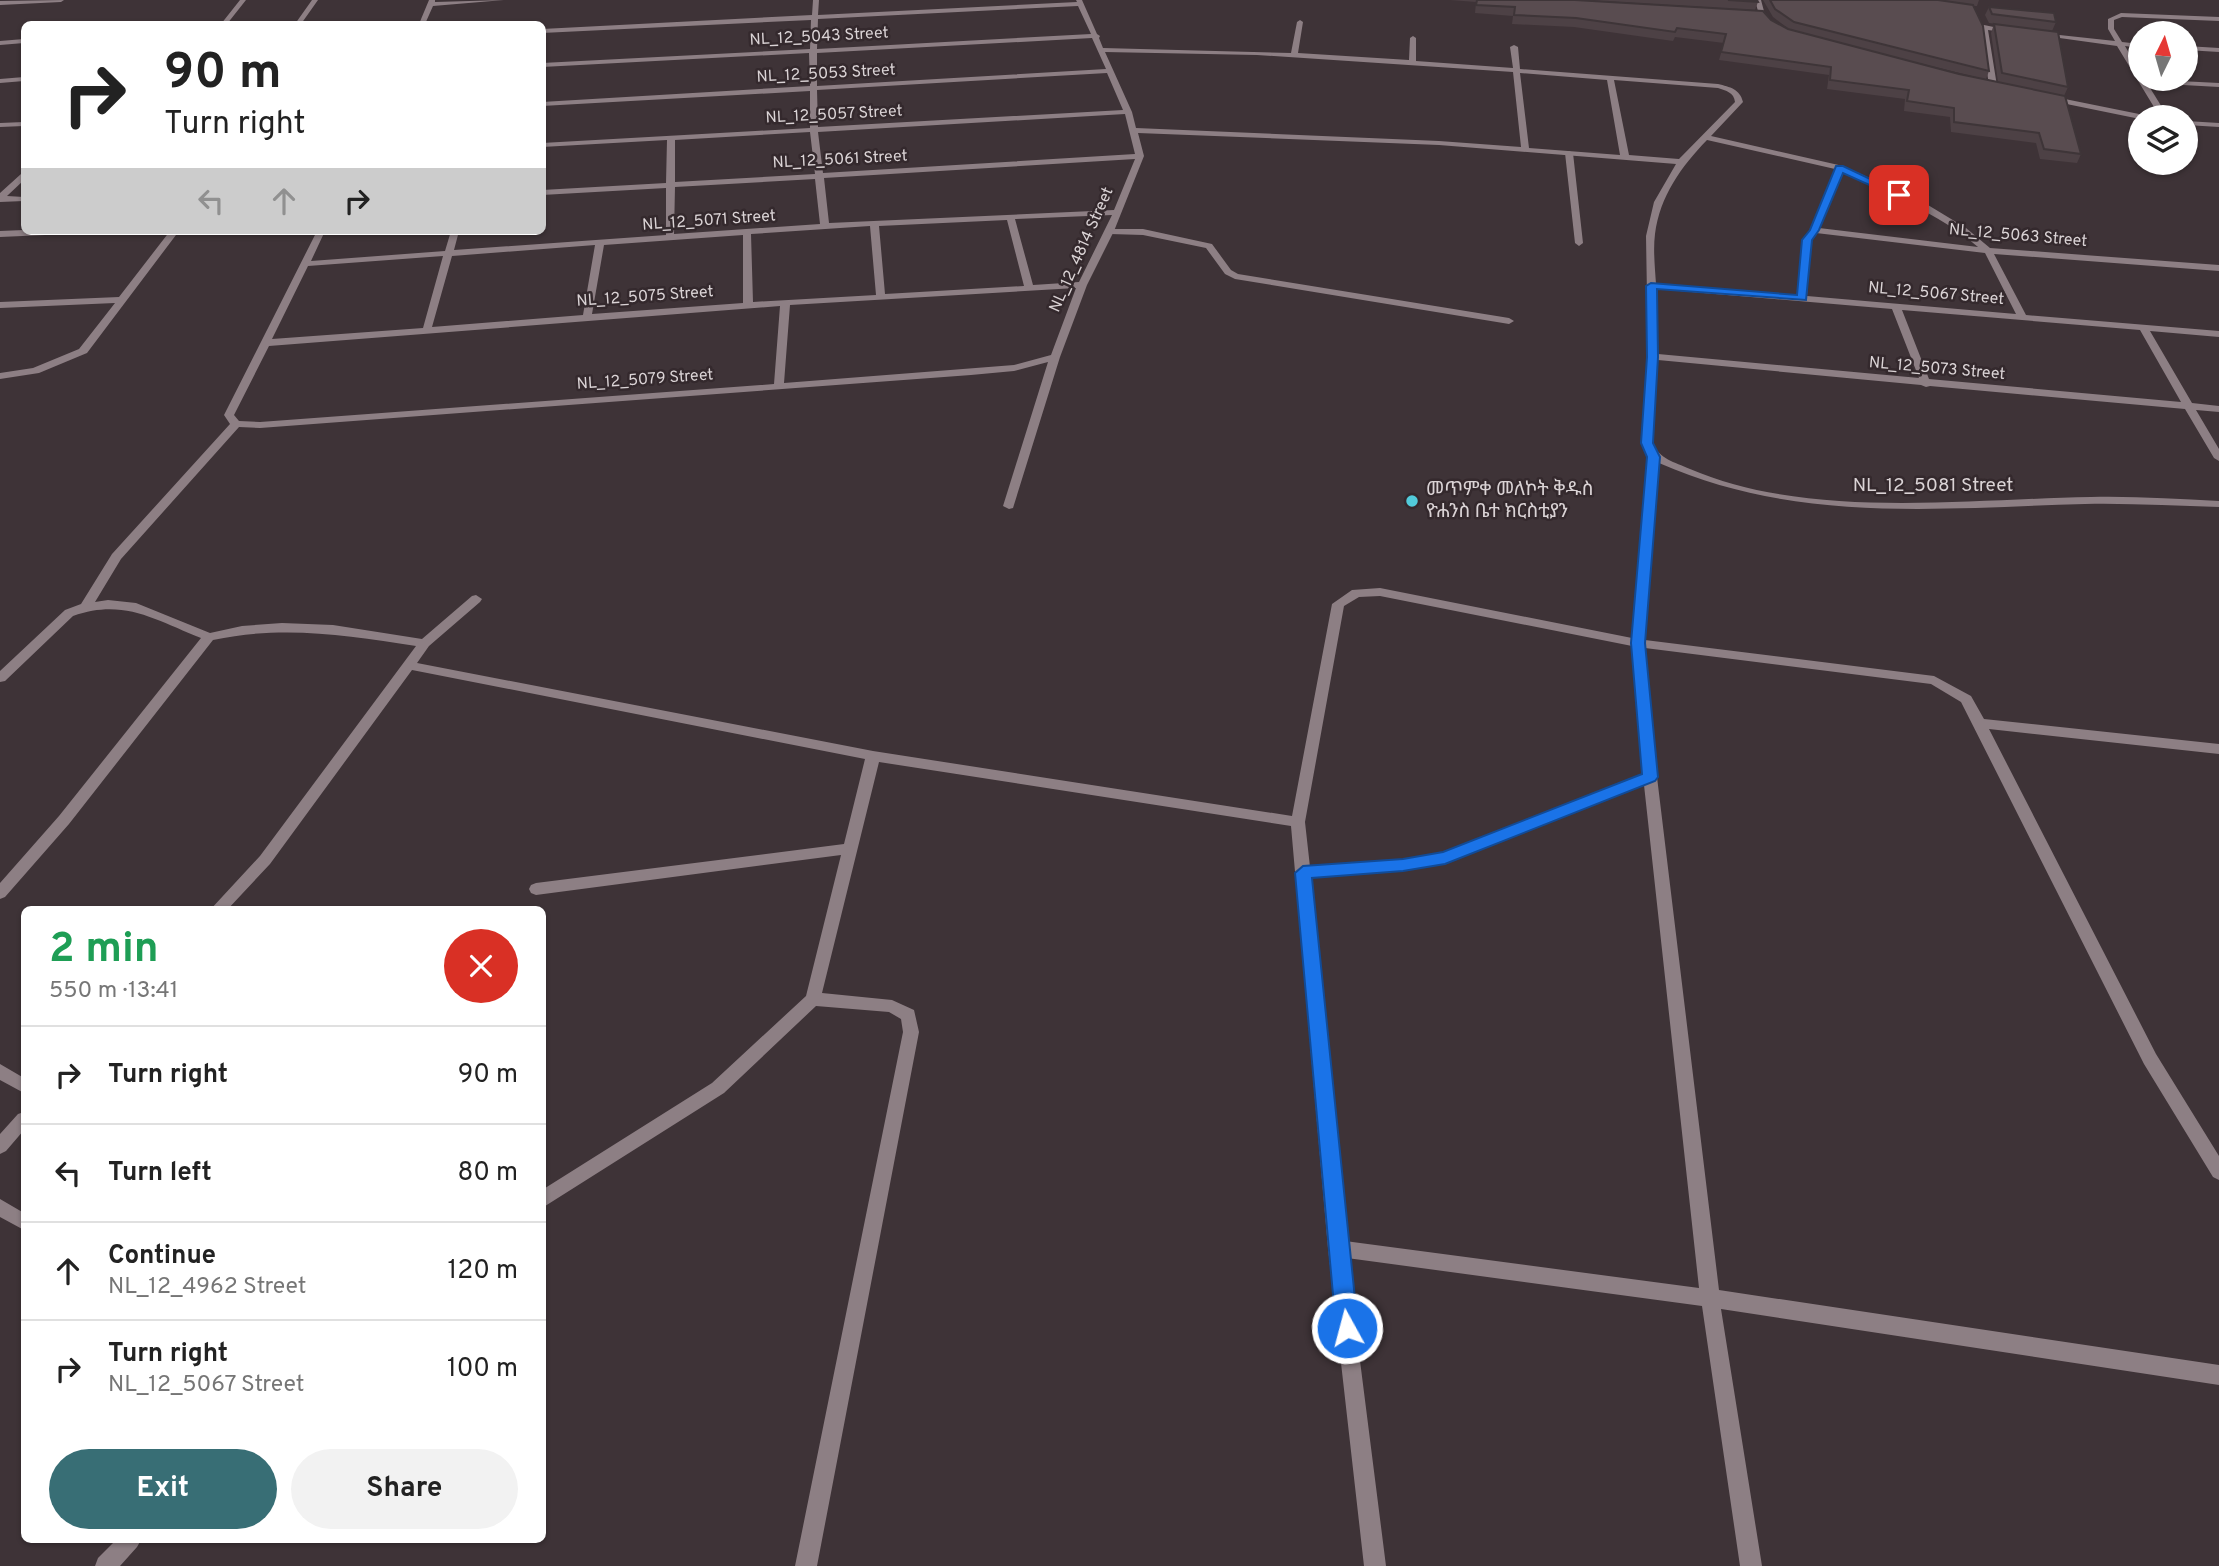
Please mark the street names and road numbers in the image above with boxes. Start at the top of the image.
street label: NL_12_5043 Street [749,23,889,51]
street label: NL_12_5053 Street [756,60,896,88]
street label: NL_12_5057 Street [765,101,903,129]
street label: NL_12_5061 Street [772,146,908,174]
street label: NL_12_4814 Street [1045,184,1119,316]
street label: NL_12_5071 Street [642,206,776,236]
street label: NL_12_5063 Street [1948,220,2088,252]
street label: NL_12_5067 Street [1867,278,2005,310]
street label: NL_12_5075 Street [576,282,714,312]
street label: NL_12_5073 Street [1868,353,2006,385]
street label: NL_12_5079 Street [576,365,714,395]
street label: NL_12_5081 Street [1853,474,2013,498]

